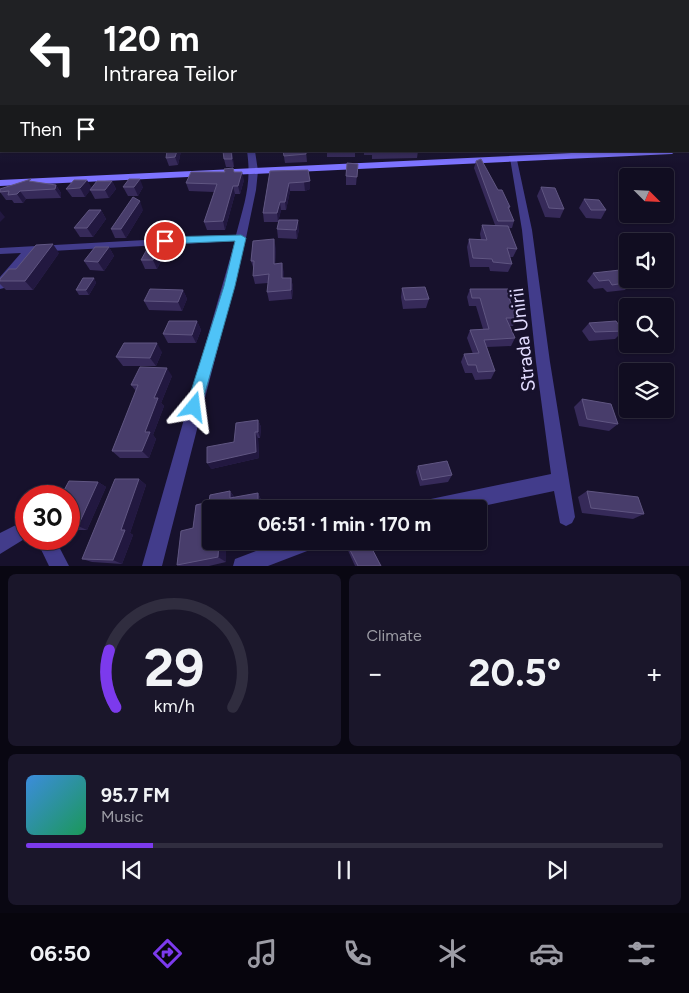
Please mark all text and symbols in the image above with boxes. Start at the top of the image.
text: 120 m [103,18,200,60]
icon: left [20,20,85,85]
text: Intrarea Teilor [103,60,237,87]
icon: arrive [72,115,100,143]
text: Then [20,118,62,141]
north arrow [619,168,674,222]
map controls [619,168,674,418]
pin [144,220,186,262]
icon: arrive [151,227,179,255]
button: sound [619,233,674,288]
street label: Strada Unirii [505,287,540,393]
button: search [619,298,674,353]
button: layers [619,363,674,418]
position arrow [167,380,219,432]
speed limit sign: 30 [15,485,80,550]
text: 06:51 · 1 min · 170 m [258,513,431,536]
text: Climate [367,626,422,645]
text: 29 [144,637,204,699]
text: 20.5° [469,650,561,696]
text: − [367,656,384,690]
text: + [646,656,663,690]
text: km/h [154,695,195,716]
text: 95.7 FM [101,784,170,807]
text: Music [101,807,143,826]
icon: previous [118,856,146,884]
icon: pause [330,856,358,884]
icon: next [543,856,571,884]
icon: directions [150,936,185,971]
icon: music [245,936,280,971]
icon: phone [340,936,375,971]
icon: climate [435,936,470,971]
icon: car [529,936,564,971]
icon: filters [624,936,659,971]
text: 06:50 [30,940,91,967]

